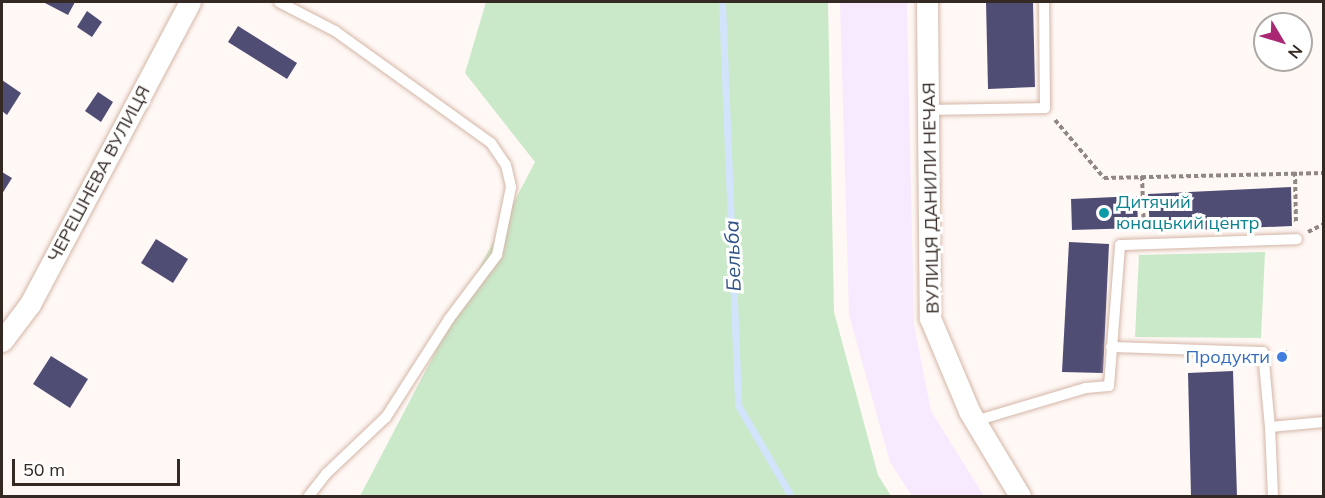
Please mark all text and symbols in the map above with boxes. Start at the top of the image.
north arrow [1253,12,1313,72]
text: N [1284,41,1307,63]
street label: ЧЕРЕШНЕВА ВУЛИЦЯ [43,82,155,266]
street label: ВУЛИЦЯ ДАНИЛИ НЕЧАЯ [918,82,944,314]
place label: Дитячий юнацький центр [1116,192,1259,234]
marker: Дитячий юнацький центр [1097,206,1111,220]
water label: Бельба [719,220,745,292]
place label: Продукти [1186,346,1270,368]
marker: Продукти [1275,350,1289,364]
scale bar [15,447,183,485]
text: 50 m [23,458,65,481]

